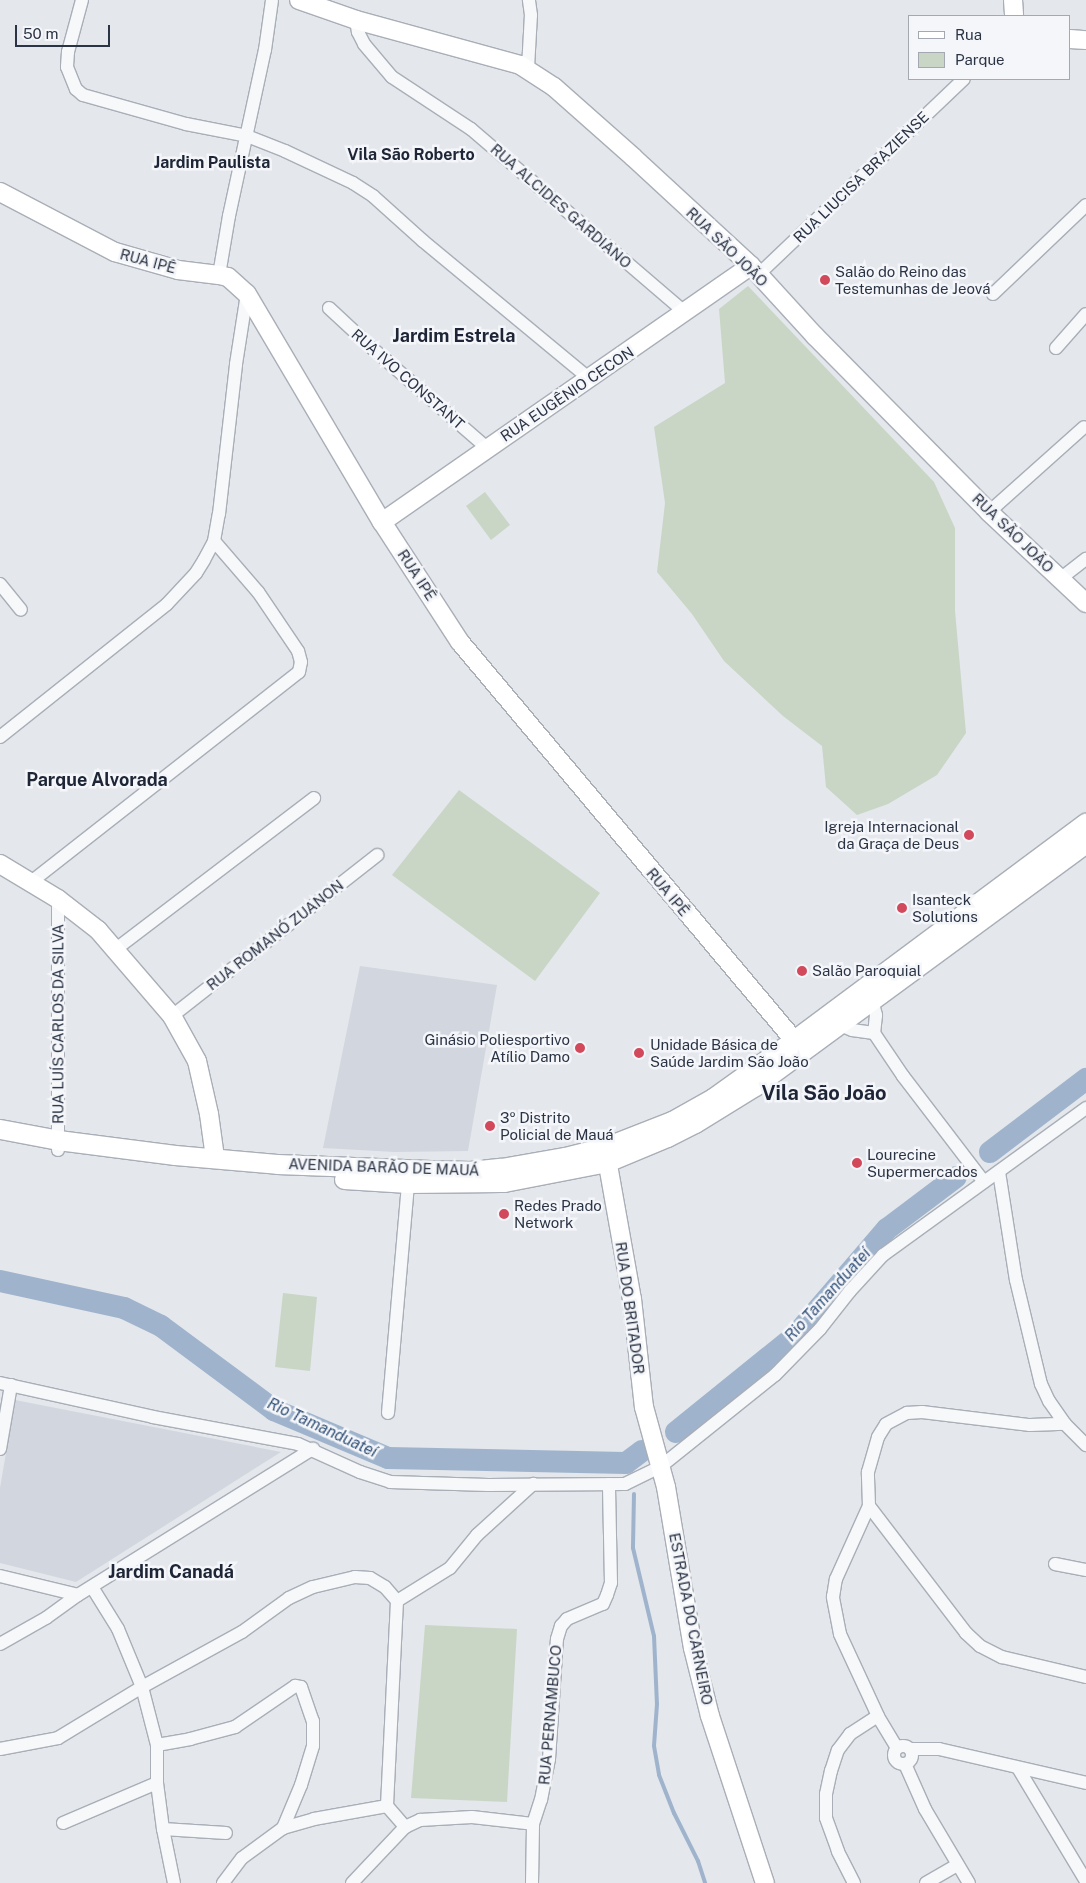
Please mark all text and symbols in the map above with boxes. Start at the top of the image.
scale bar [18,15,112,47]
legend [908,15,1071,80]
text: 50 m [23,25,58,42]
text: Rua [955,26,982,43]
text: Parque [955,51,1005,68]
street label: RUA LIUCISA BRAZIENSE [790,108,932,246]
street label: RUA ALCIDES GARDIANO [487,140,635,272]
district label: Vila São Roberto [347,145,475,165]
district label: Jardim Paulista [154,153,270,173]
street label: RUA SÃO JOÃO [683,204,771,290]
street label: RUA IPÊ [118,245,178,277]
place label: Salão do Reino das Testemunhas de Jeová [835,262,991,297]
marker: Salão do Reino das Testemunhas de Jeová [819,274,831,286]
street label: RUA IVO CONSTANT [348,325,468,433]
district label: Jardim Estrela [393,325,515,347]
street label: RUA EUGÊNIO CECON [497,343,637,445]
street label: RUA SÃO JOÃO [969,490,1057,576]
street label: RUA IPÊ [394,546,440,604]
district label: Parque Alvorada [26,769,168,791]
place label: Igreja Internacional da Graça de Deus [824,817,959,852]
marker: Igreja Internacional da Graça de Deus [963,829,975,841]
street label: RUA IPÊ [643,864,693,920]
street label: RUA ROMANÓ ZUANON [203,876,347,994]
place label: Isanteck Solutions [912,890,978,925]
marker: Isanteck Solutions [896,902,908,914]
street label: RUA LUÍS CARLOS DA SILVA [49,924,67,1124]
place label: Salão Paroquial [812,962,921,980]
marker: Salão Paroquial [796,965,808,977]
place label: Ginásio Poliesportivo Atílio Damo [424,1030,570,1065]
place label: Unidade Básica de Saúde Jardim São João [650,1035,809,1070]
marker: Ginásio Poliesportivo Atílio Damo [574,1042,586,1054]
marker: Unidade Básica de Saúde Jardim São João [632,1046,646,1060]
district label: Vila São João [761,1081,887,1105]
place label: 3º Distrito Policial de Mauá [500,1108,614,1143]
marker: 3º Distrito Policial de Mauá [484,1120,496,1132]
place label: Lourecine Supermercados [867,1145,978,1180]
street label: AVENIDA BARÃO DE MAUÁ [288,1155,480,1179]
marker: Lourecine Supermercados [851,1157,863,1169]
place label: Redes Prado Network [514,1196,602,1231]
marker: Redes Prado Network [498,1208,510,1220]
street label: RUA DO BRITADOR [612,1241,648,1375]
water label: Rio Tamanduateí [781,1244,875,1346]
water label: Rio Tamanduateí [264,1394,380,1462]
street label: ESTRADA DO CARNEIRO [665,1531,717,1707]
district label: Jardim Canadá [108,1561,234,1583]
street label: RUA PERNAMBUCO [535,1644,565,1786]

